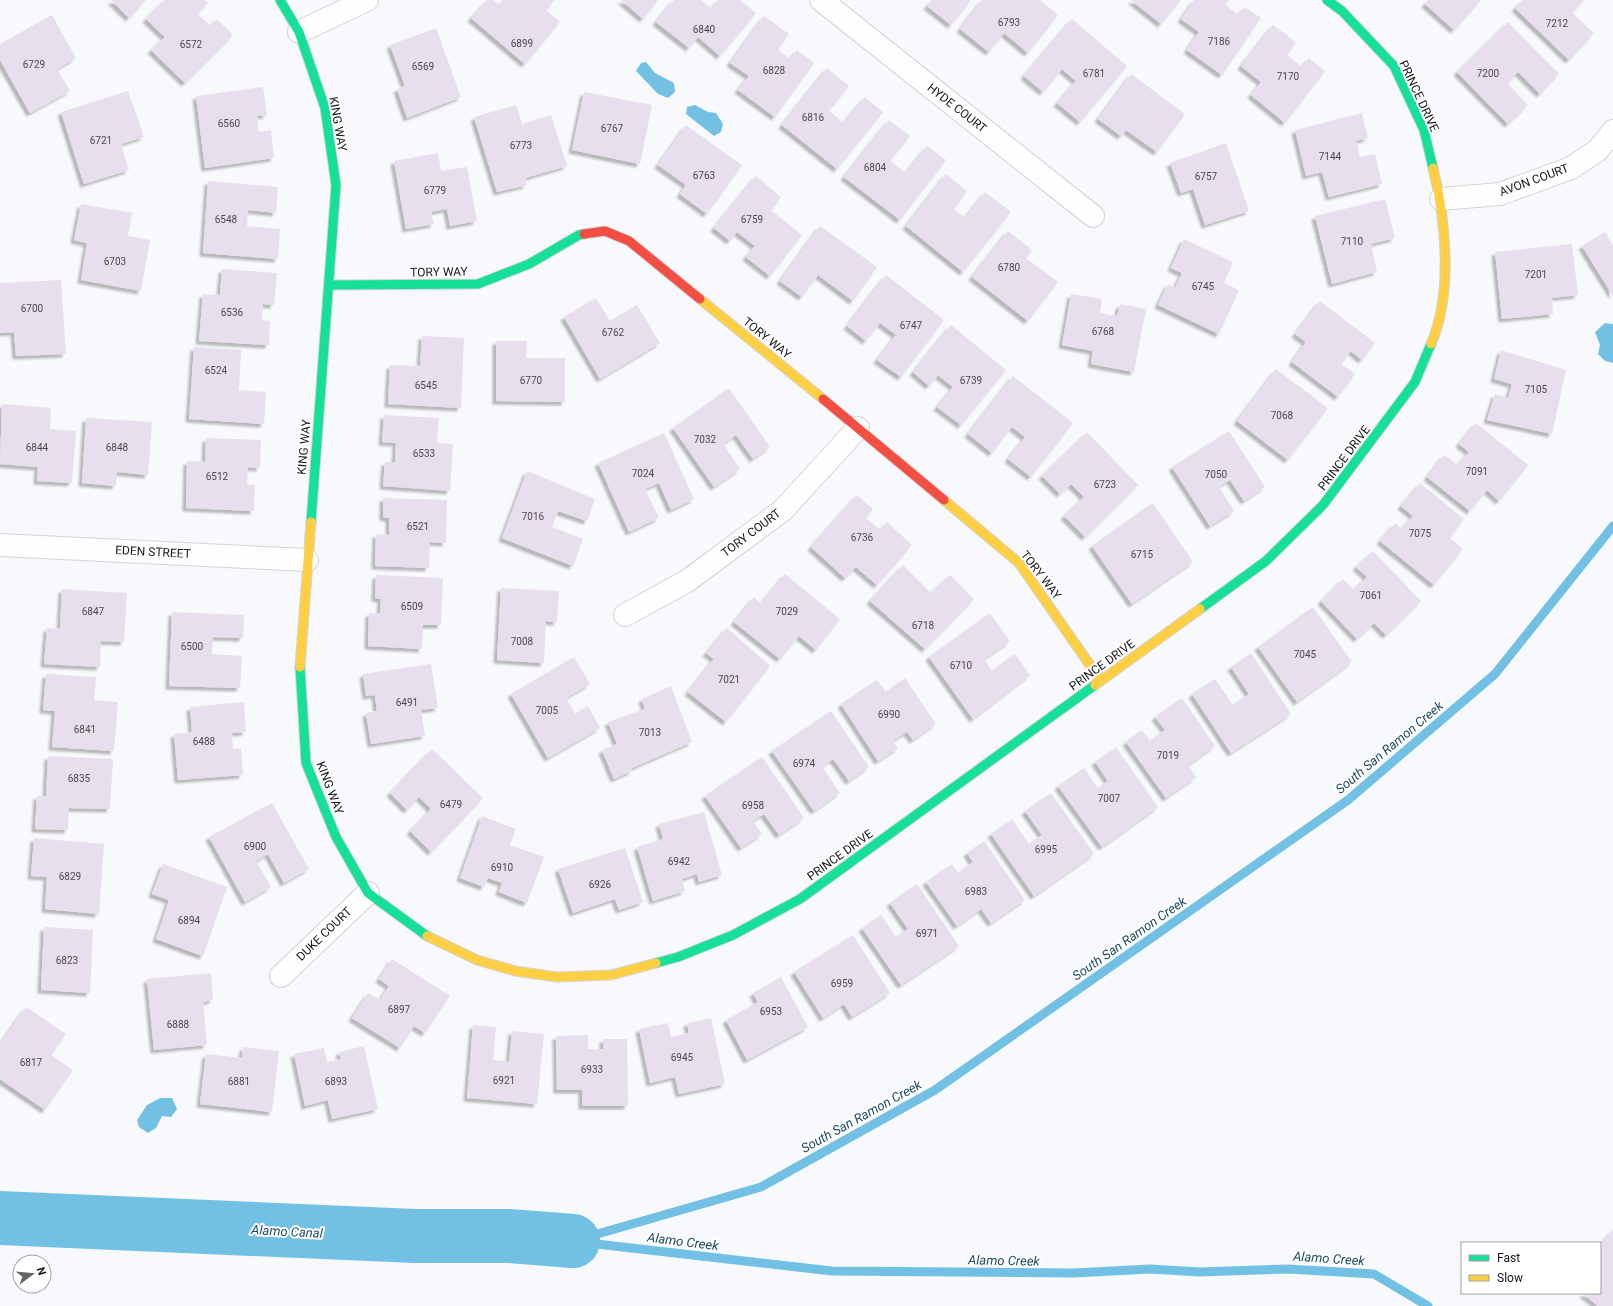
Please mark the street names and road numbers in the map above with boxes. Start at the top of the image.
street label: PRINCE DRIVE [1396,58,1442,134]
street label: HYDE COURT [925,81,989,135]
street label: KING WAY [326,96,350,153]
street label: AVON COURT [1497,161,1571,199]
street label: TORY WAY [410,264,469,280]
street label: TORY WAY [740,314,794,362]
street label: KING WAY [295,418,313,475]
street label: PRINCE DRIVE [1315,423,1373,493]
street label: TORY COURT [719,506,783,560]
street label: EDEN STREET [115,543,191,561]
street label: TORY WAY [1018,548,1065,603]
street label: PRINCE DRIVE [1067,636,1138,693]
street label: KING WAY [314,760,347,817]
street label: PRINCE DRIVE [805,826,876,883]
street label: DUKE COURT [294,904,354,964]

